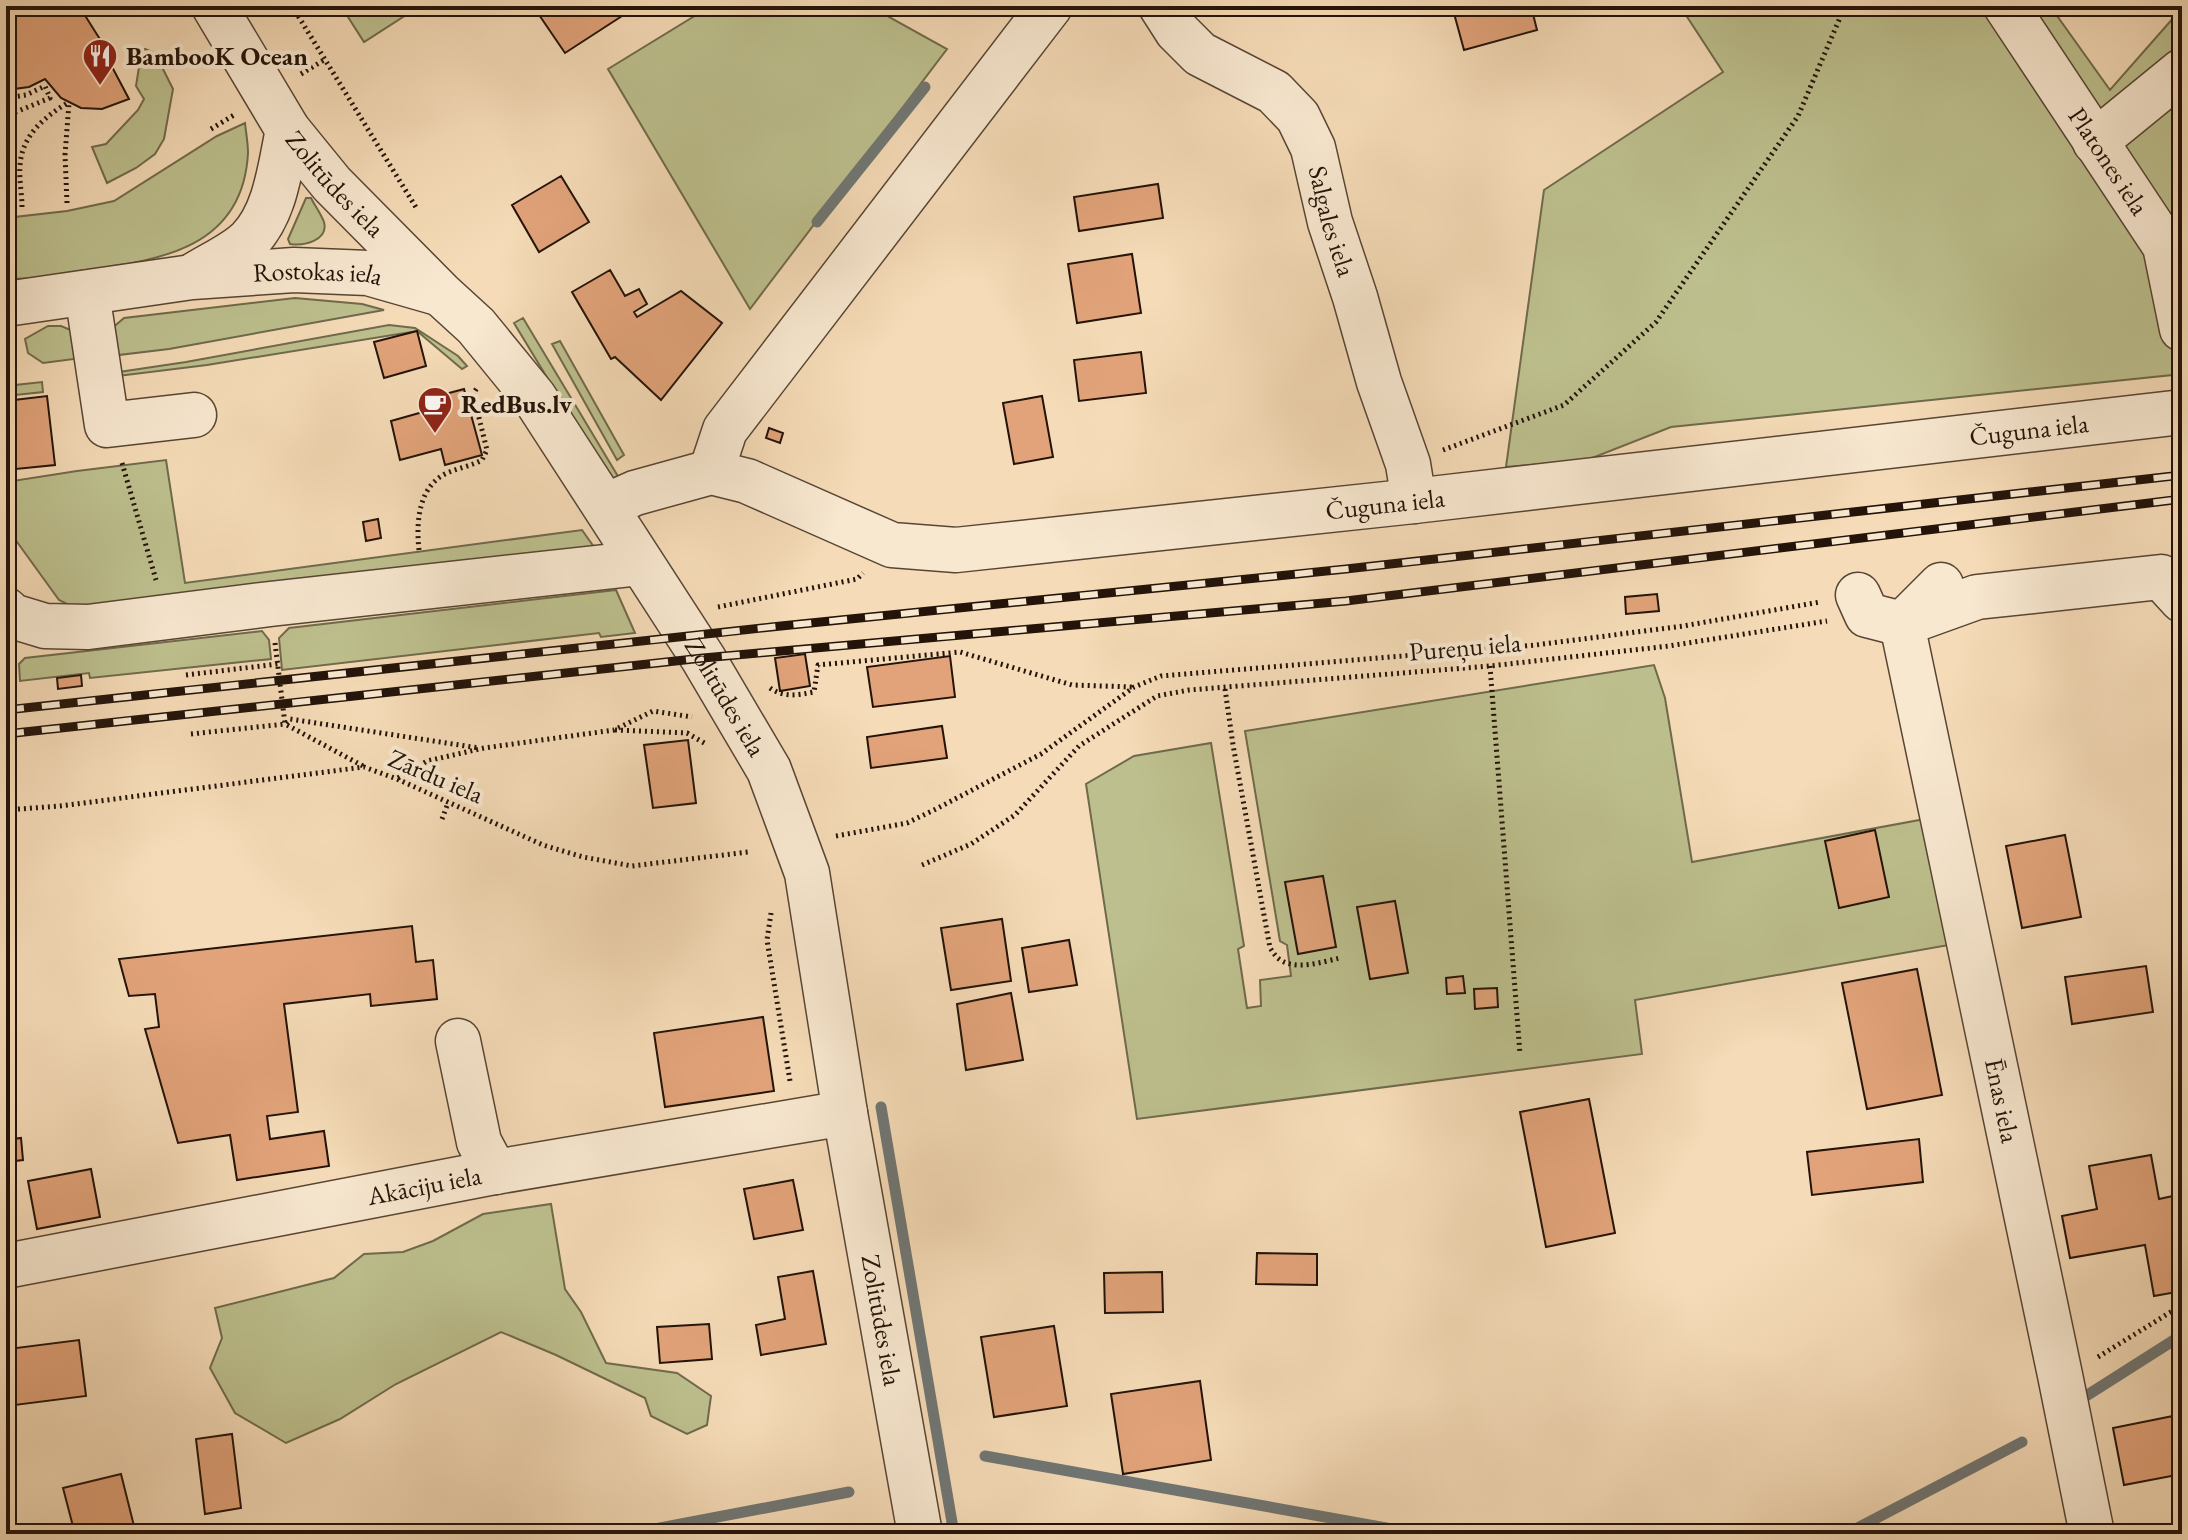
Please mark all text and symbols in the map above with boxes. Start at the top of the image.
restaurant icon: BambooK Ocean [81,37,119,87]
place label: BambooK Ocean [126,39,308,73]
street label: Platones iela [2061,101,2157,222]
street label: Zolitūdes iela [278,123,393,245]
street label: Salgales iela [1301,162,1364,281]
street label: Rostokas iela [252,253,387,294]
cafe icon: RedBus.lv [416,385,454,435]
place label: RedBus.lv [461,387,572,421]
street label: Čuguna iela [1967,406,2091,454]
street label: Čuguna iela [1324,480,1447,527]
street label: Pureņu iela [1407,625,1523,669]
street label: Zolitūdes iela [677,631,775,763]
street label: Zārdu iela [383,741,489,811]
street label: Ēnas iela [1977,1055,2028,1146]
street label: Akāciju iela [363,1158,485,1213]
street label: Zolitūdes iela [854,1252,910,1389]

